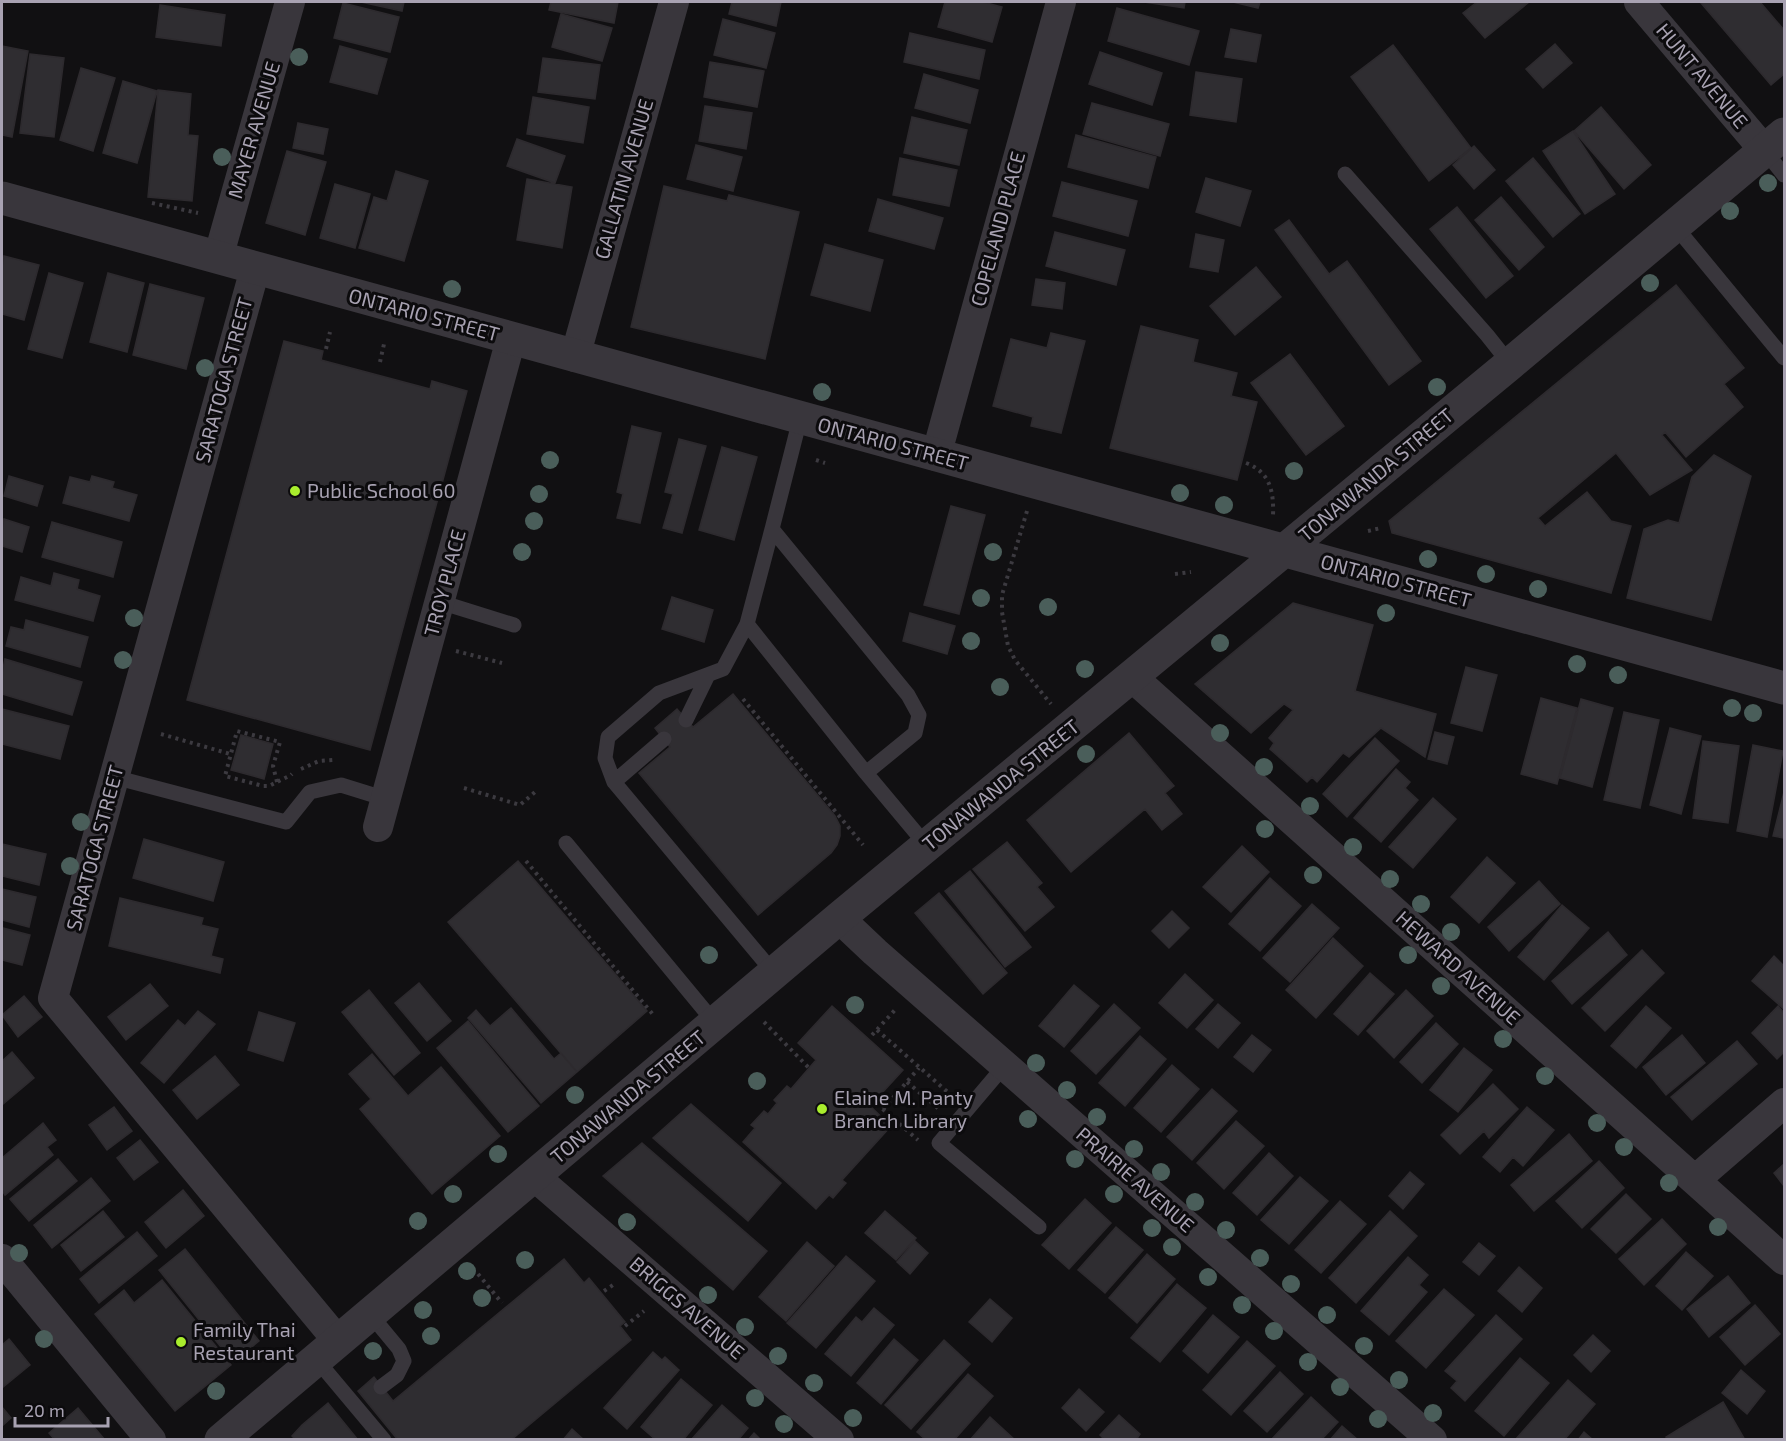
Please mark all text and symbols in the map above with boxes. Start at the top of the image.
street label: HUNT AVENUE [1652,18,1754,133]
street label: MAYER AVENUE [222,58,284,201]
street label: GALLATIN AVENUE [589,96,657,262]
street label: COPELAND PLACE [965,149,1029,309]
street label: ONTARIO STREET [346,282,503,346]
street label: SARATOGA STREET [189,294,257,465]
street label: TONAWANDA STREET [1293,402,1458,546]
street label: ONTARIO STREET [815,411,972,475]
place label: Public School 60 [307,478,455,502]
marker: Public School 60 [288,484,302,498]
street label: TROY PLACE [418,527,470,639]
street label: ONTARIO STREET [1318,548,1475,612]
street label: TONAWANDA STREET [917,713,1084,855]
street label: SARATOGA STREET [60,762,128,933]
street label: HEWARD AVENUE [1392,905,1526,1029]
street label: TONAWANDA STREET [545,1024,710,1168]
place label: Elaine M. Panty Branch Library [834,1085,973,1132]
marker: Elaine M. Panty Branch Library [815,1102,829,1116]
street label: PRAIRIE AVENUE [1072,1122,1200,1237]
street label: BRIGGS AVENUE [625,1251,750,1364]
place label: Family Thai Restaurant [193,1317,296,1364]
marker: Family Thai Restaurant [174,1335,188,1349]
scale bar [15,1390,108,1428]
text: 20 m [24,1399,65,1421]

